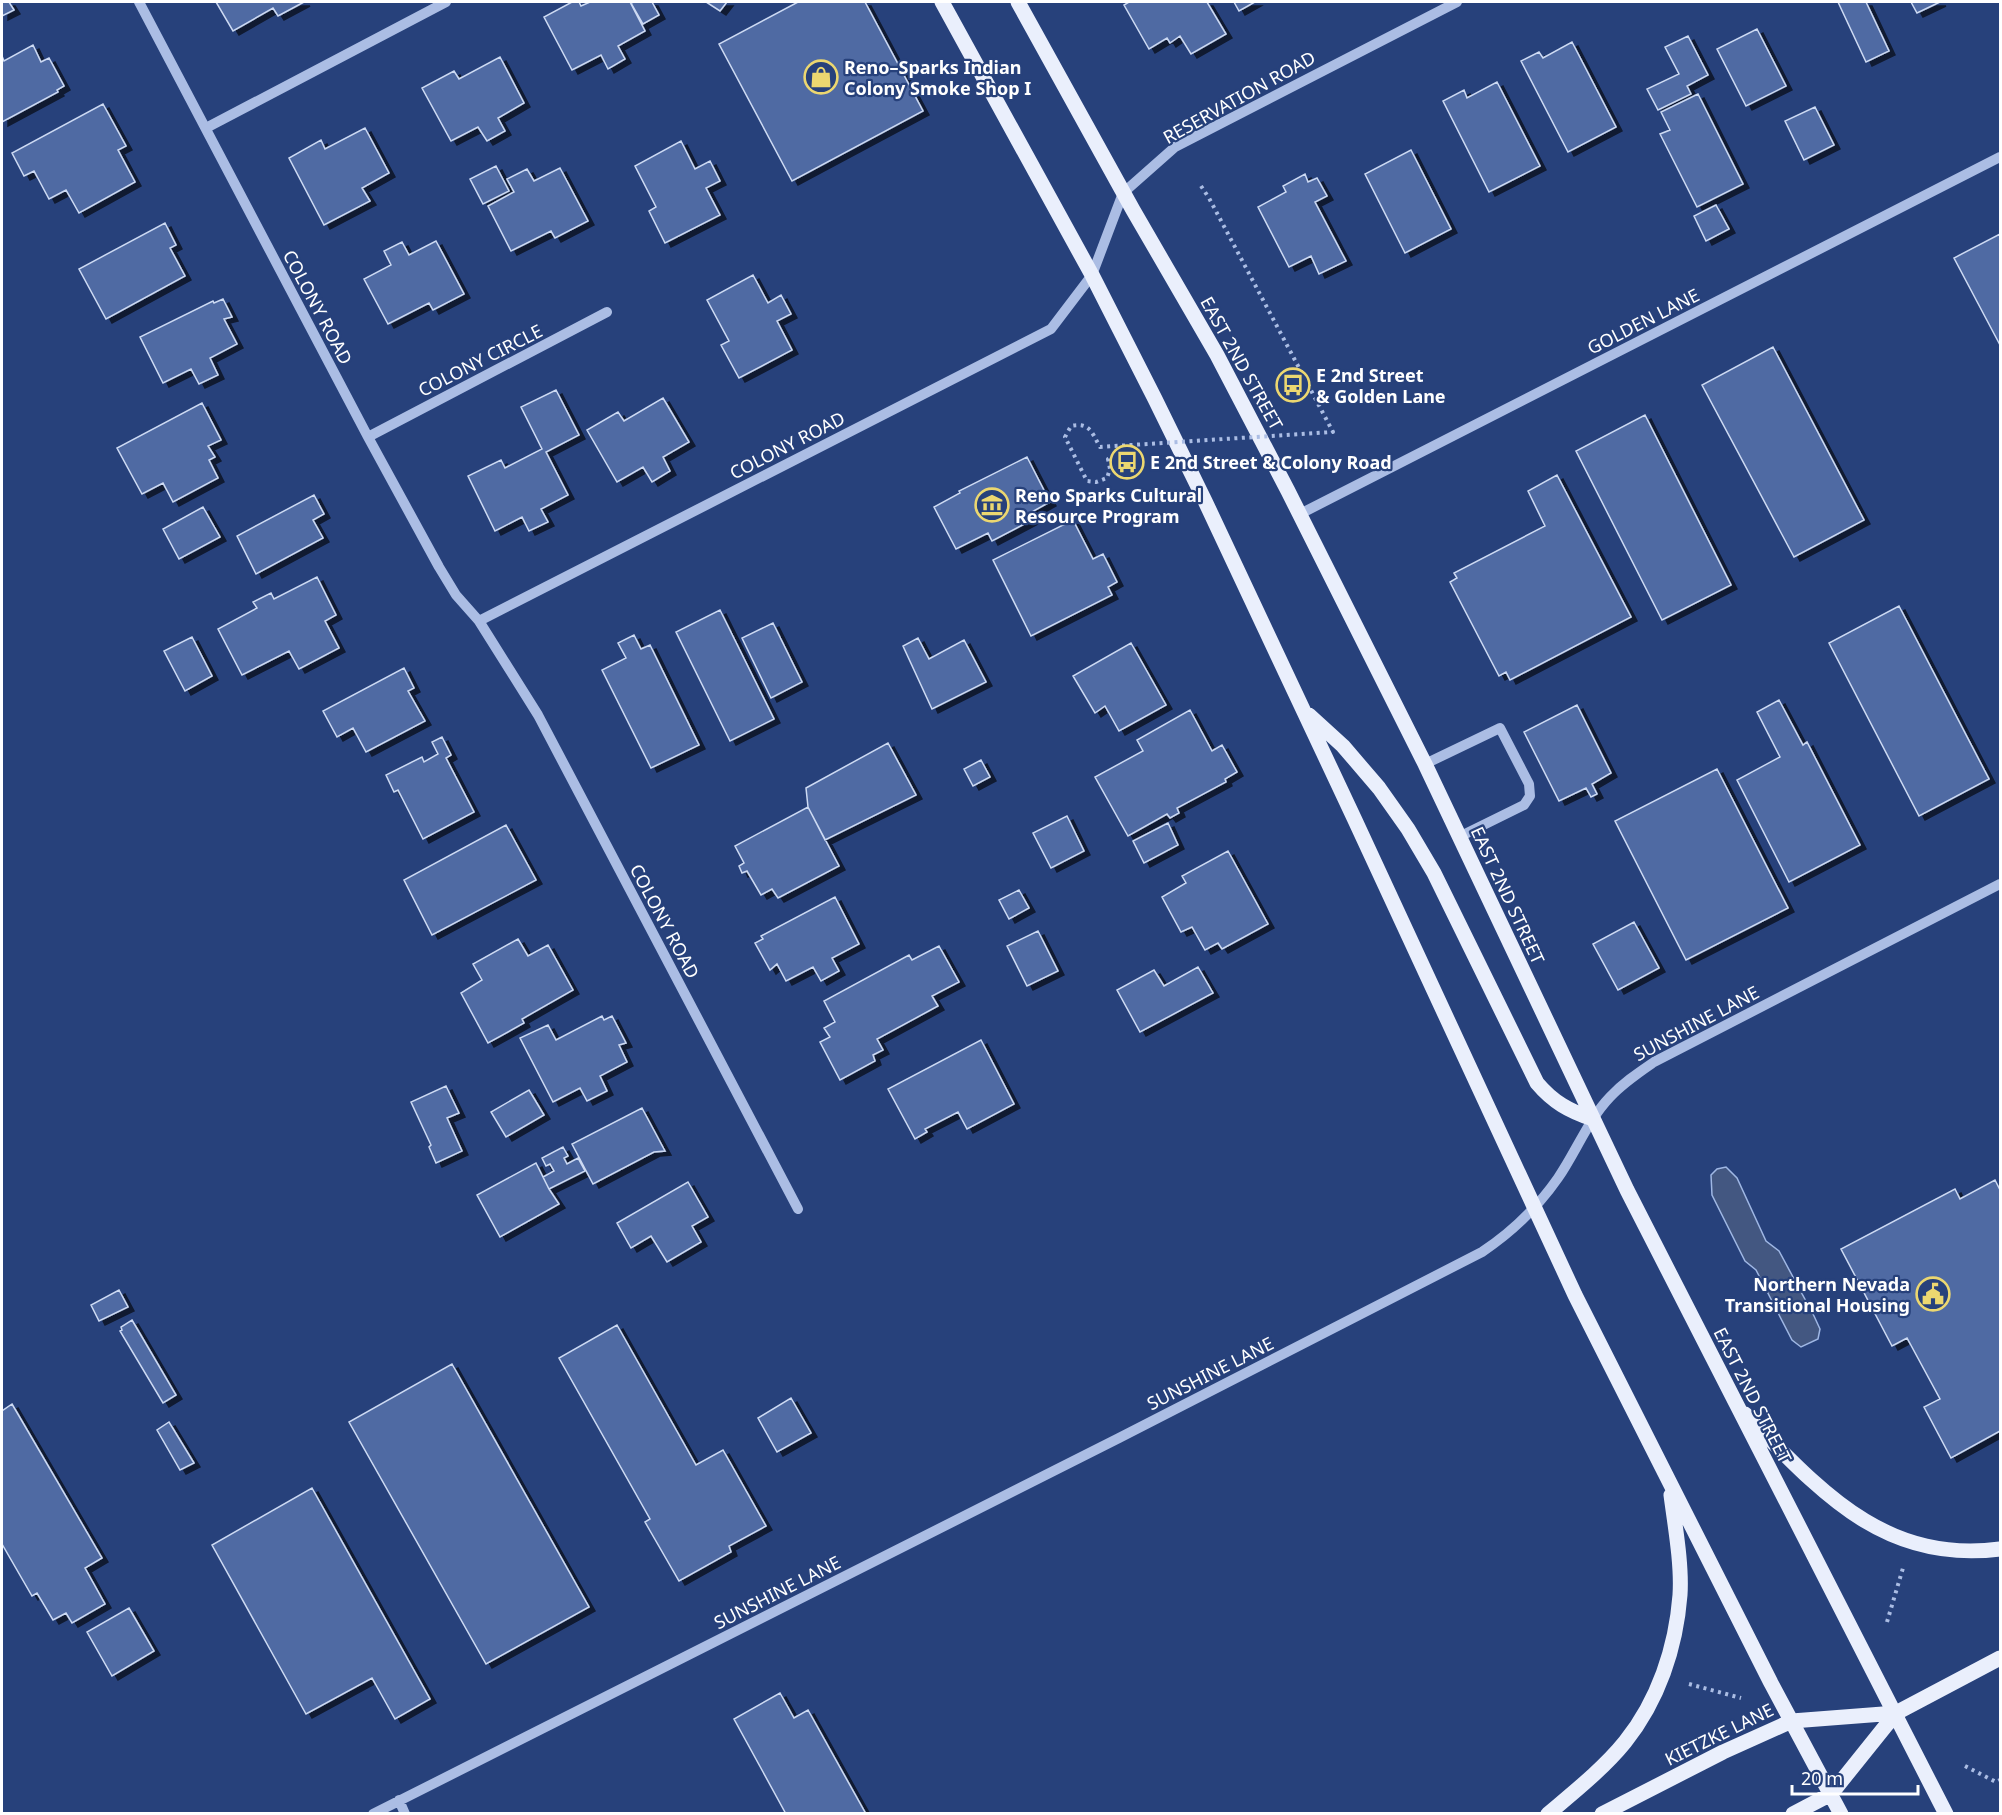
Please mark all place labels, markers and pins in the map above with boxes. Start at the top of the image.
place label: Reno–Sparks Indian Colony Smoke Shop I [844,55,1031,100]
shop icon: Reno–Sparks Indian Colony Smoke Shop I [803,59,839,95]
place label: E 2nd Street & Golden Lane [1316,363,1446,408]
bus stop icon: E 2nd Street & Golden Lane [1275,367,1311,403]
bus stop icon: E 2nd Street & Colony Road [1109,444,1145,480]
place label: E 2nd Street & Colony Road [1150,450,1392,474]
place label: Reno Sparks Cultural Resource Program [1015,483,1202,528]
museum icon: Reno Sparks Cultural Resource Program [974,487,1010,523]
place label: Northern Nevada Transitional Housing [1725,1272,1910,1317]
public building icon: Northern Nevada Transitional Housing [1915,1276,1951,1312]

